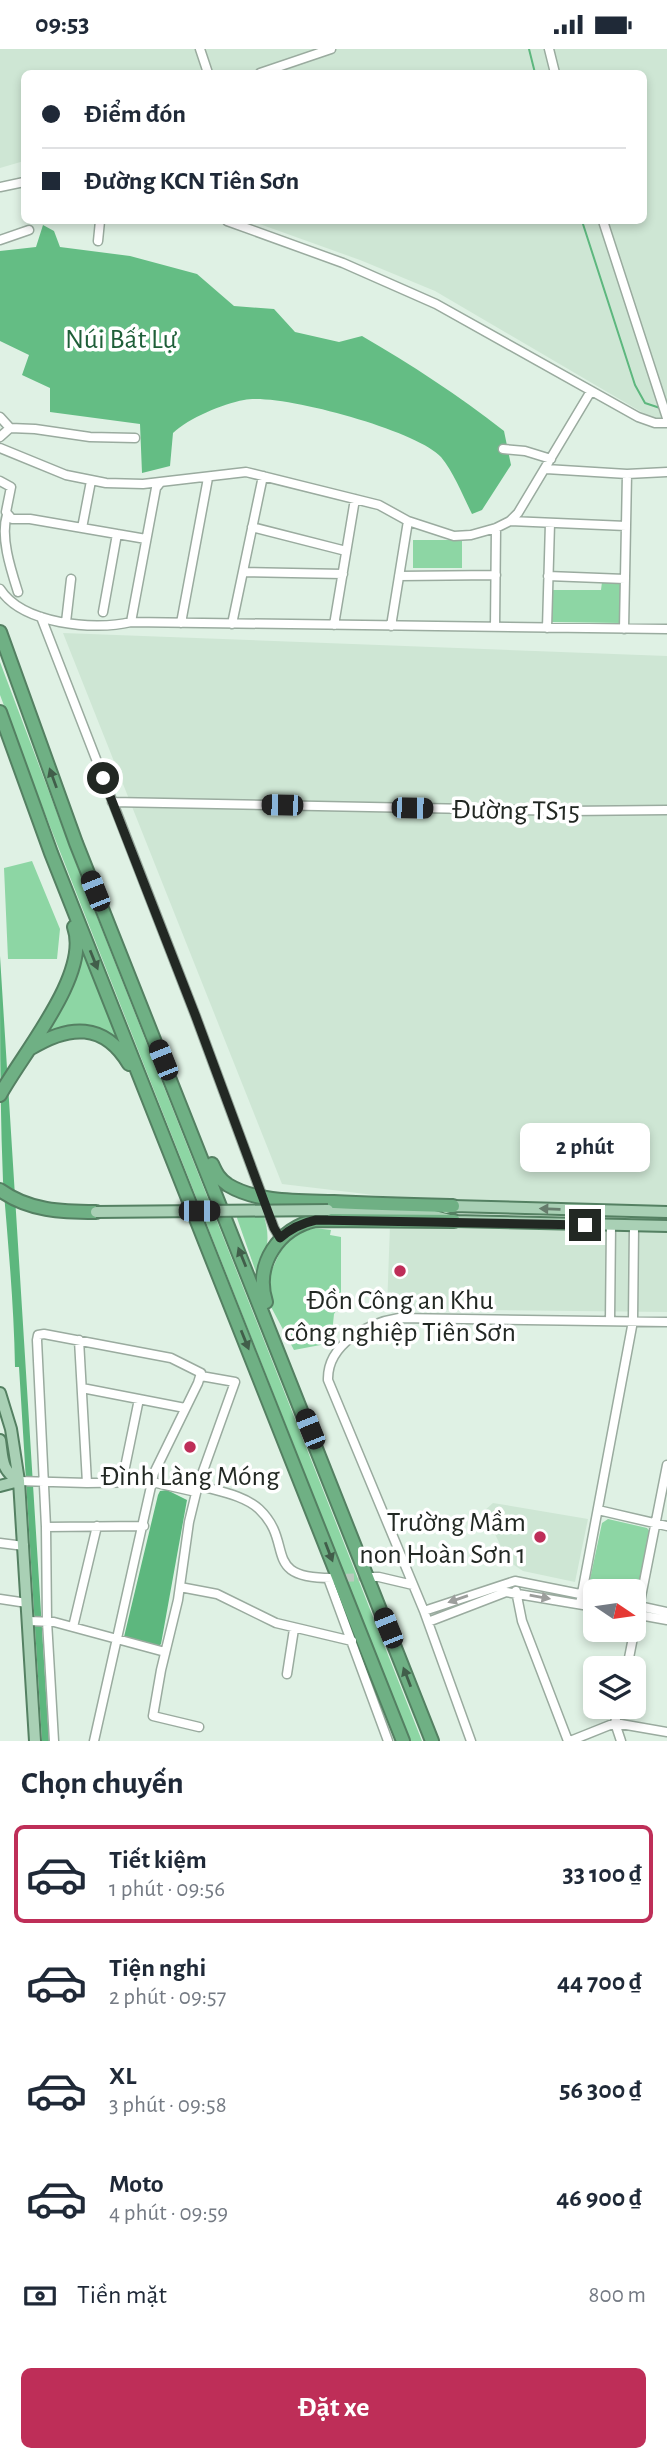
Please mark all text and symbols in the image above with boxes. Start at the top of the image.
text: 09:53 [35,11,90,37]
text: Điểm đón [84,101,186,127]
text: Đường KCN Tiên Sơn [84,168,299,194]
park label: Núi Bất Lự [65,326,178,354]
route start [87,762,119,794]
one-way arrow [47,768,58,789]
car [261,794,304,816]
street label: Đường TS15 [452,796,580,826]
car [391,797,434,819]
car [78,868,113,914]
one-way arrow [88,949,99,970]
car [146,1037,181,1083]
callout: 2 phút [520,1123,650,1173]
text: 2 phút [556,1136,614,1159]
car [179,1201,221,1222]
one-way arrow [539,1203,561,1215]
route end [569,1209,601,1241]
one-way arrow [236,1247,247,1268]
marker: Đồn Công an Khu công nghiệp Tiên Sơn [392,1263,408,1279]
place label: Đồn Công an Khu công nghiệp Tiên Sơn [284,1287,516,1347]
one-way arrow [240,1330,251,1351]
car [293,1406,328,1452]
marker: Đình Làng Móng [182,1439,198,1455]
place label: Đình Làng Móng [100,1463,280,1491]
place label: Trường Mầm non Hoàn Sơn 1 [359,1509,526,1569]
marker: Trường Mầm non Hoàn Sơn 1 [532,1529,548,1545]
one-way arrow [324,1541,335,1562]
north arrow [583,1579,646,1641]
map controls [583,1579,646,1719]
one-way arrow [529,1591,551,1602]
one-way arrow [447,1595,468,1605]
car [371,1605,406,1651]
button: layers [583,1656,646,1719]
one-way arrow [402,1667,413,1688]
text: Chọn chuyến [21,1767,184,1799]
icon: car [25,1843,88,1906]
text: Tiết kiệm [109,1847,207,1873]
text: 33 100 ₫ [563,1861,642,1887]
text: 1 phút · 09:56 [109,1878,225,1901]
icon: car [25,1951,88,2014]
text: Tiện nghi [109,1955,206,1981]
text: 44 700 ₫ [557,1969,642,1995]
text: 2 phút · 09:57 [109,1986,226,2009]
icon: car [25,2059,88,2122]
text: XL [109,2063,136,2089]
text: 56 300 ₫ [559,2077,642,2103]
text: 3 phút · 09:58 [109,2094,227,2117]
icon: car [25,2167,88,2230]
text: Moto [109,2171,164,2197]
text: 46 900 ₫ [556,2185,642,2211]
text: 4 phút · 09:59 [109,2202,228,2225]
icon: cash [21,2277,59,2315]
text: Tiền mặt [77,2282,167,2308]
text: 800 m [589,2284,646,2307]
button: Đặt xe [21,2368,646,2448]

